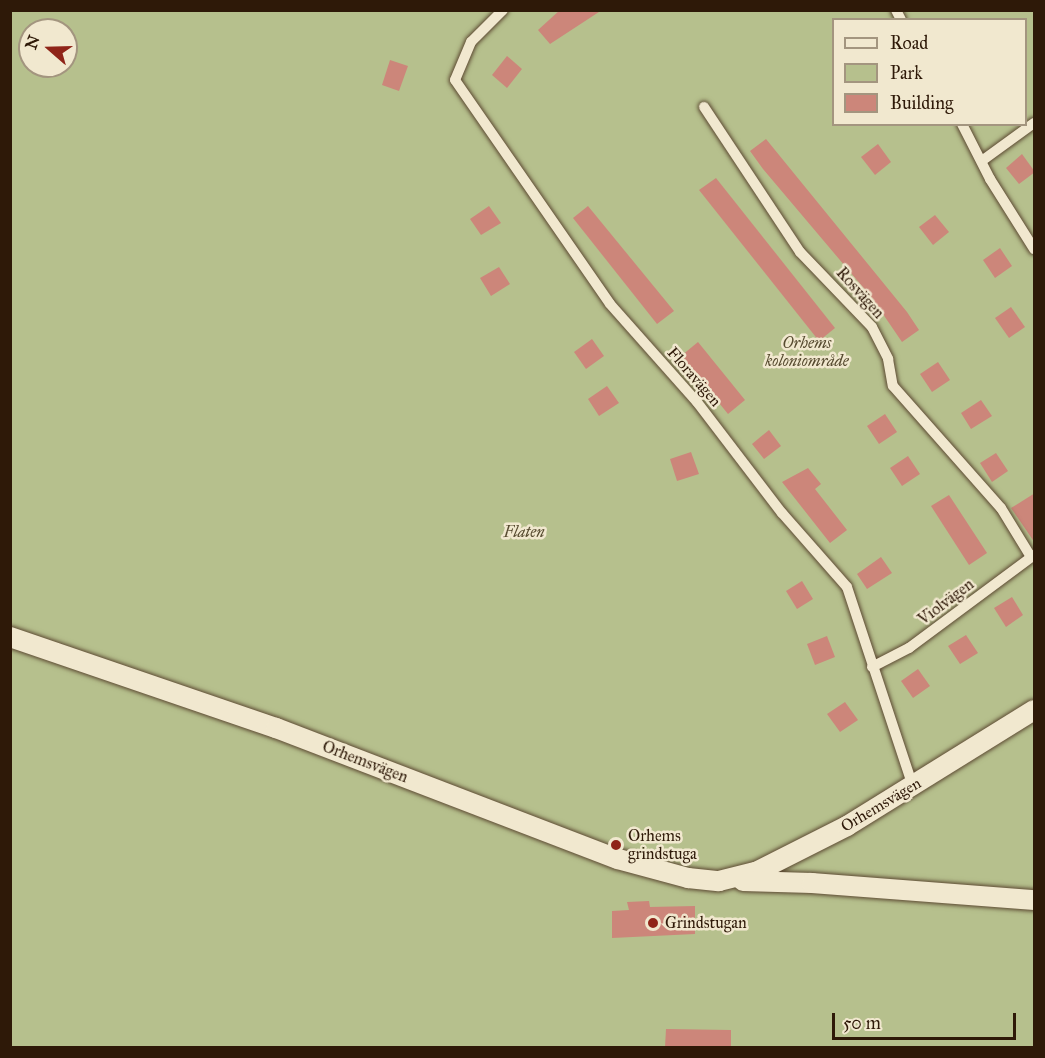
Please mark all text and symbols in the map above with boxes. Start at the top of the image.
north arrow [18,18,78,78]
legend [832,18,1027,126]
text: Road [890,32,928,54]
text: N [21,33,44,52]
text: Park [890,62,923,84]
text: Building [890,92,953,114]
street label: Rosvägen [832,263,888,323]
park label: Orhems koloniområde [765,333,849,371]
street label: Floravägen [663,343,725,411]
park label: Flaten [503,522,545,542]
street label: Violvägen [914,575,978,629]
street label: Orhemsvägen [320,737,410,787]
street label: Orhemsvägen [837,774,925,836]
place label: Orhems grindstuga [628,826,697,864]
marker: Orhems grindstuga [609,838,623,852]
place label: Grindstugan [665,913,747,933]
marker: Grindstugan [646,916,660,930]
scale bar [835,1001,1020,1039]
text: 50 m [843,1012,881,1034]

